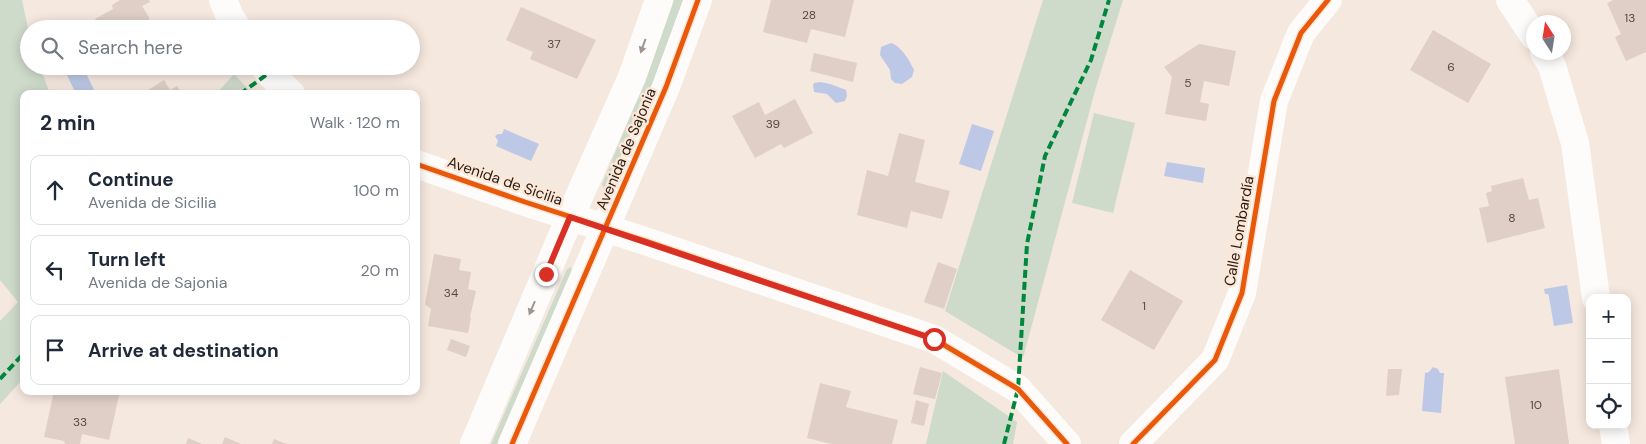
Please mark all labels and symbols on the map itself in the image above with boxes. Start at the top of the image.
house number: 28 [802,7,816,23]
house number: 13 [1625,10,1635,26]
north arrow [1526,15,1571,60]
house number: 37 [547,36,561,52]
one-way arrow [639,39,647,54]
house number: 6 [1447,59,1455,75]
house number: 5 [1184,75,1192,91]
street label: Avenida de Sajonia [591,85,661,213]
house number: 39 [766,116,780,132]
street label: Avenida de Sicilia [445,152,565,210]
street label: Calle Lombardía [1219,174,1259,288]
house number: 8 [1508,210,1516,226]
route end [535,263,558,286]
house number: 34 [444,285,458,301]
house number: 1 [1142,298,1146,314]
one-way arrow [527,301,535,315]
route start [923,328,946,351]
house number: 10 [1530,397,1542,413]
house number: 33 [73,414,87,430]

